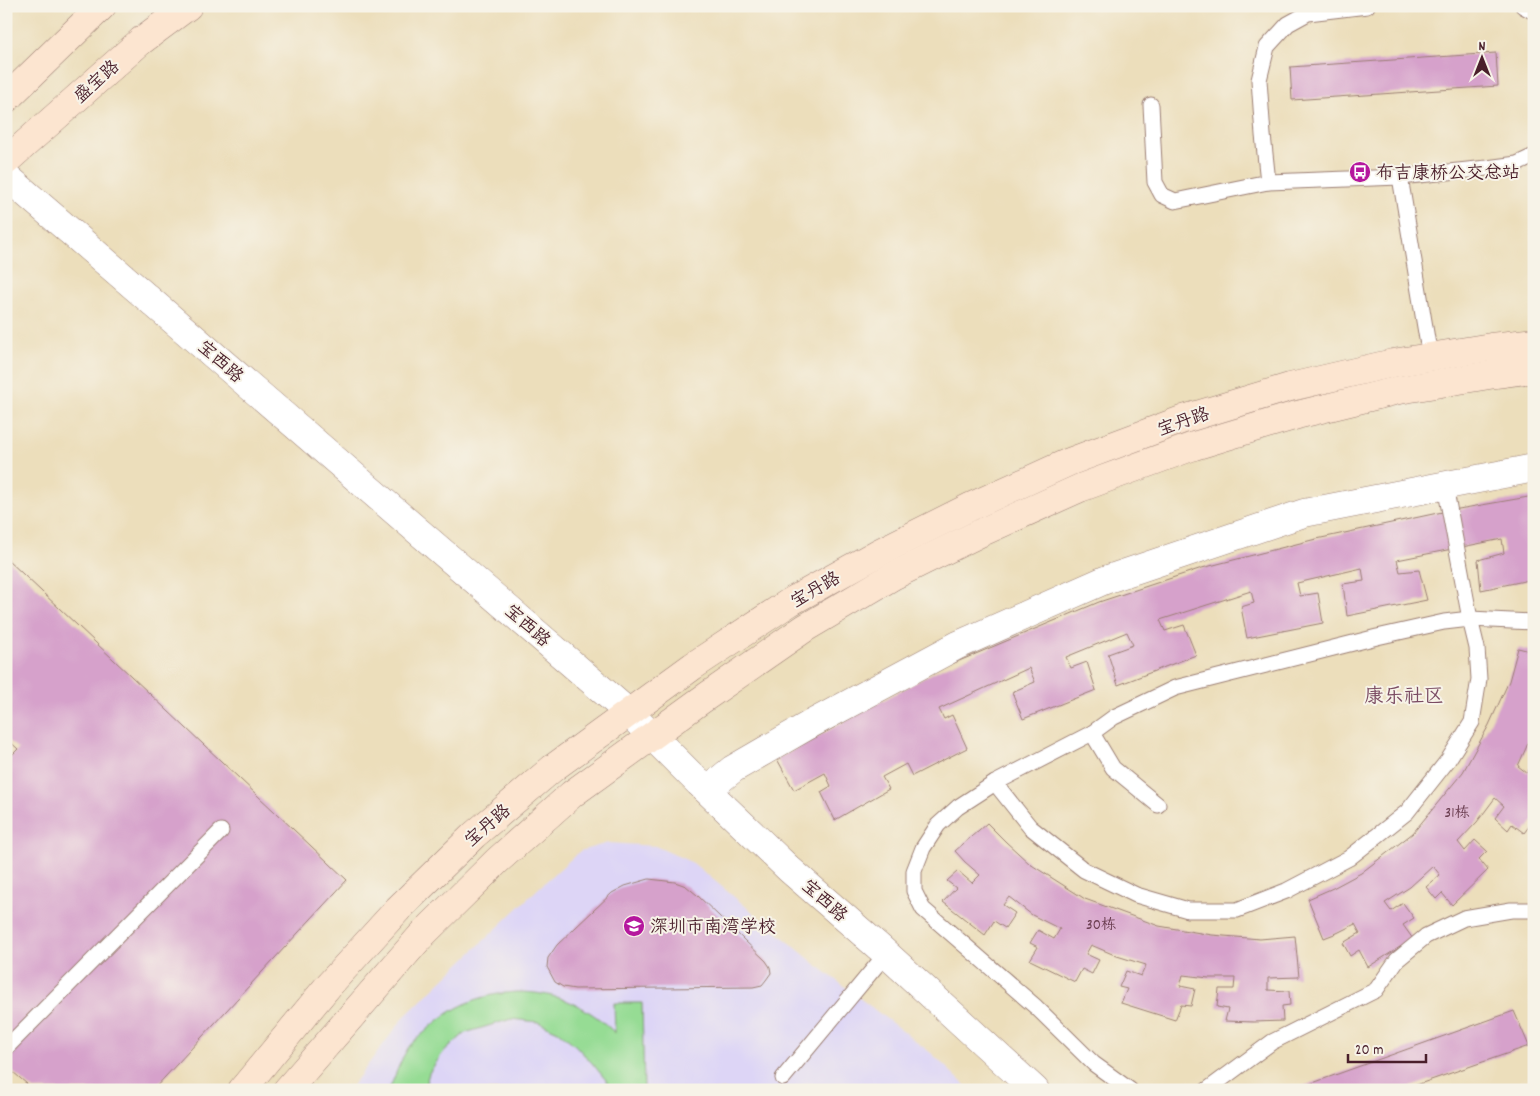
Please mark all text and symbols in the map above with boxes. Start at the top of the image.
north arrow [1458,32,1508,82]
text: N [1479,37,1486,57]
street label: 盛宝路 [69,56,126,110]
bus stop icon: 布吉康桥公交总站 [1348,160,1372,184]
place label: 布吉康桥公交总站 [1376,162,1520,187]
street label: 宝西路 [191,336,248,390]
street label: 宝丹路 [1154,403,1213,444]
street label: 宝丹路 [787,567,846,615]
street label: 宝西路 [498,600,555,654]
district label: 康乐社区 [1364,684,1444,712]
street label: 宝丹路 [460,800,517,854]
house number: 31栋 [1445,803,1469,825]
street label: 宝西路 [795,875,852,929]
school or university icon: 深圳市南湾学校 [622,914,646,938]
house number: 30栋 [1086,915,1116,937]
place label: 深圳市南湾学校 [650,916,776,941]
scale bar [1348,1031,1425,1063]
text: 20 m [1355,1040,1383,1062]

